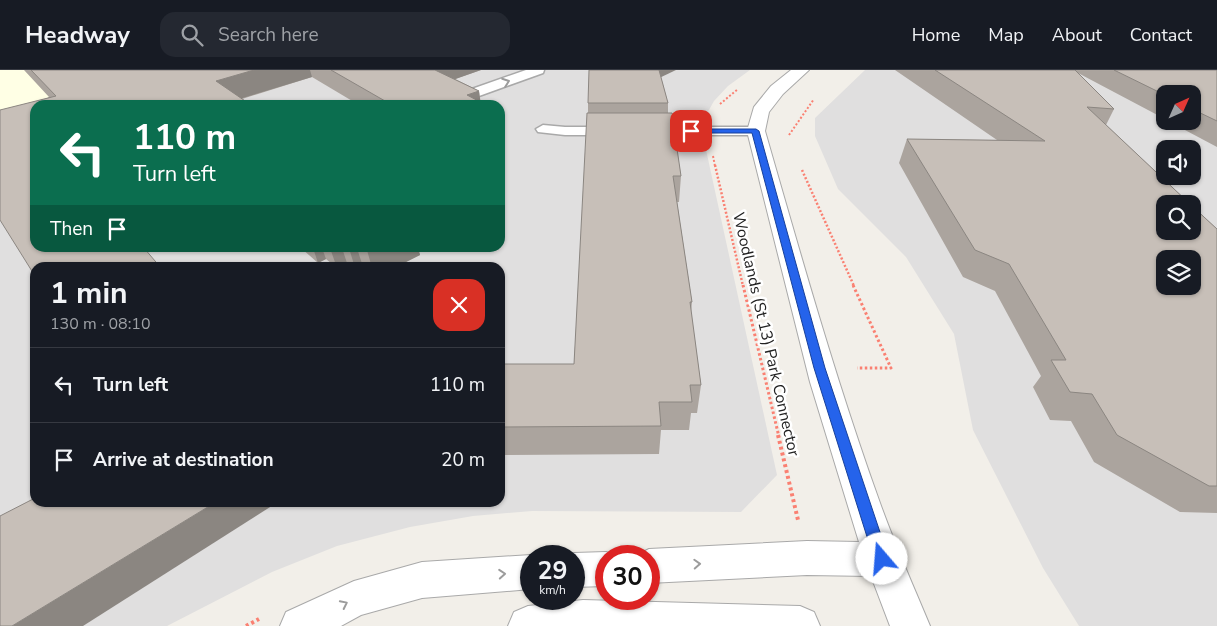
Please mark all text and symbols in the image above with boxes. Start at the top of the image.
search box [160,12,510,57]
text: Headway [25,19,130,51]
icon: search [178,21,206,49]
text: Search here [218,22,319,48]
text: Home [912,23,960,47]
text: Map [988,23,1024,47]
text: About [1052,23,1102,47]
text: Contact [1130,23,1192,47]
one-way arrow [501,78,510,88]
north arrow [1156,85,1201,130]
map controls [1156,85,1201,295]
pin [670,110,712,152]
text: 110 m [133,114,236,161]
icon: arrive [677,117,705,145]
icon: left [50,120,115,185]
button: sound [1156,140,1201,185]
text: Turn left [133,159,216,189]
button: search [1156,195,1201,240]
street label: Woodlands (St 13) Park Connector [727,210,805,459]
icon: arrive [103,215,131,243]
text: Then [50,216,93,242]
button: layers [1156,250,1201,295]
text: 1 min [50,273,128,314]
button: close [433,279,485,331]
text: 130 m · 08:10 [50,313,151,335]
icon: left [50,371,78,399]
text: Turn left [93,372,168,398]
text: 110 m [430,372,485,398]
icon: arrive [50,446,78,474]
text: Arrive at destination [93,447,274,473]
text: 20 m [441,447,485,473]
position arrow [855,532,907,584]
speed limit sign: 30 [595,545,660,610]
text: 29 [537,554,568,588]
one-way arrow [694,558,702,569]
one-way arrow [499,568,507,579]
text: km/h [539,582,566,598]
one-way arrow [339,600,348,610]

